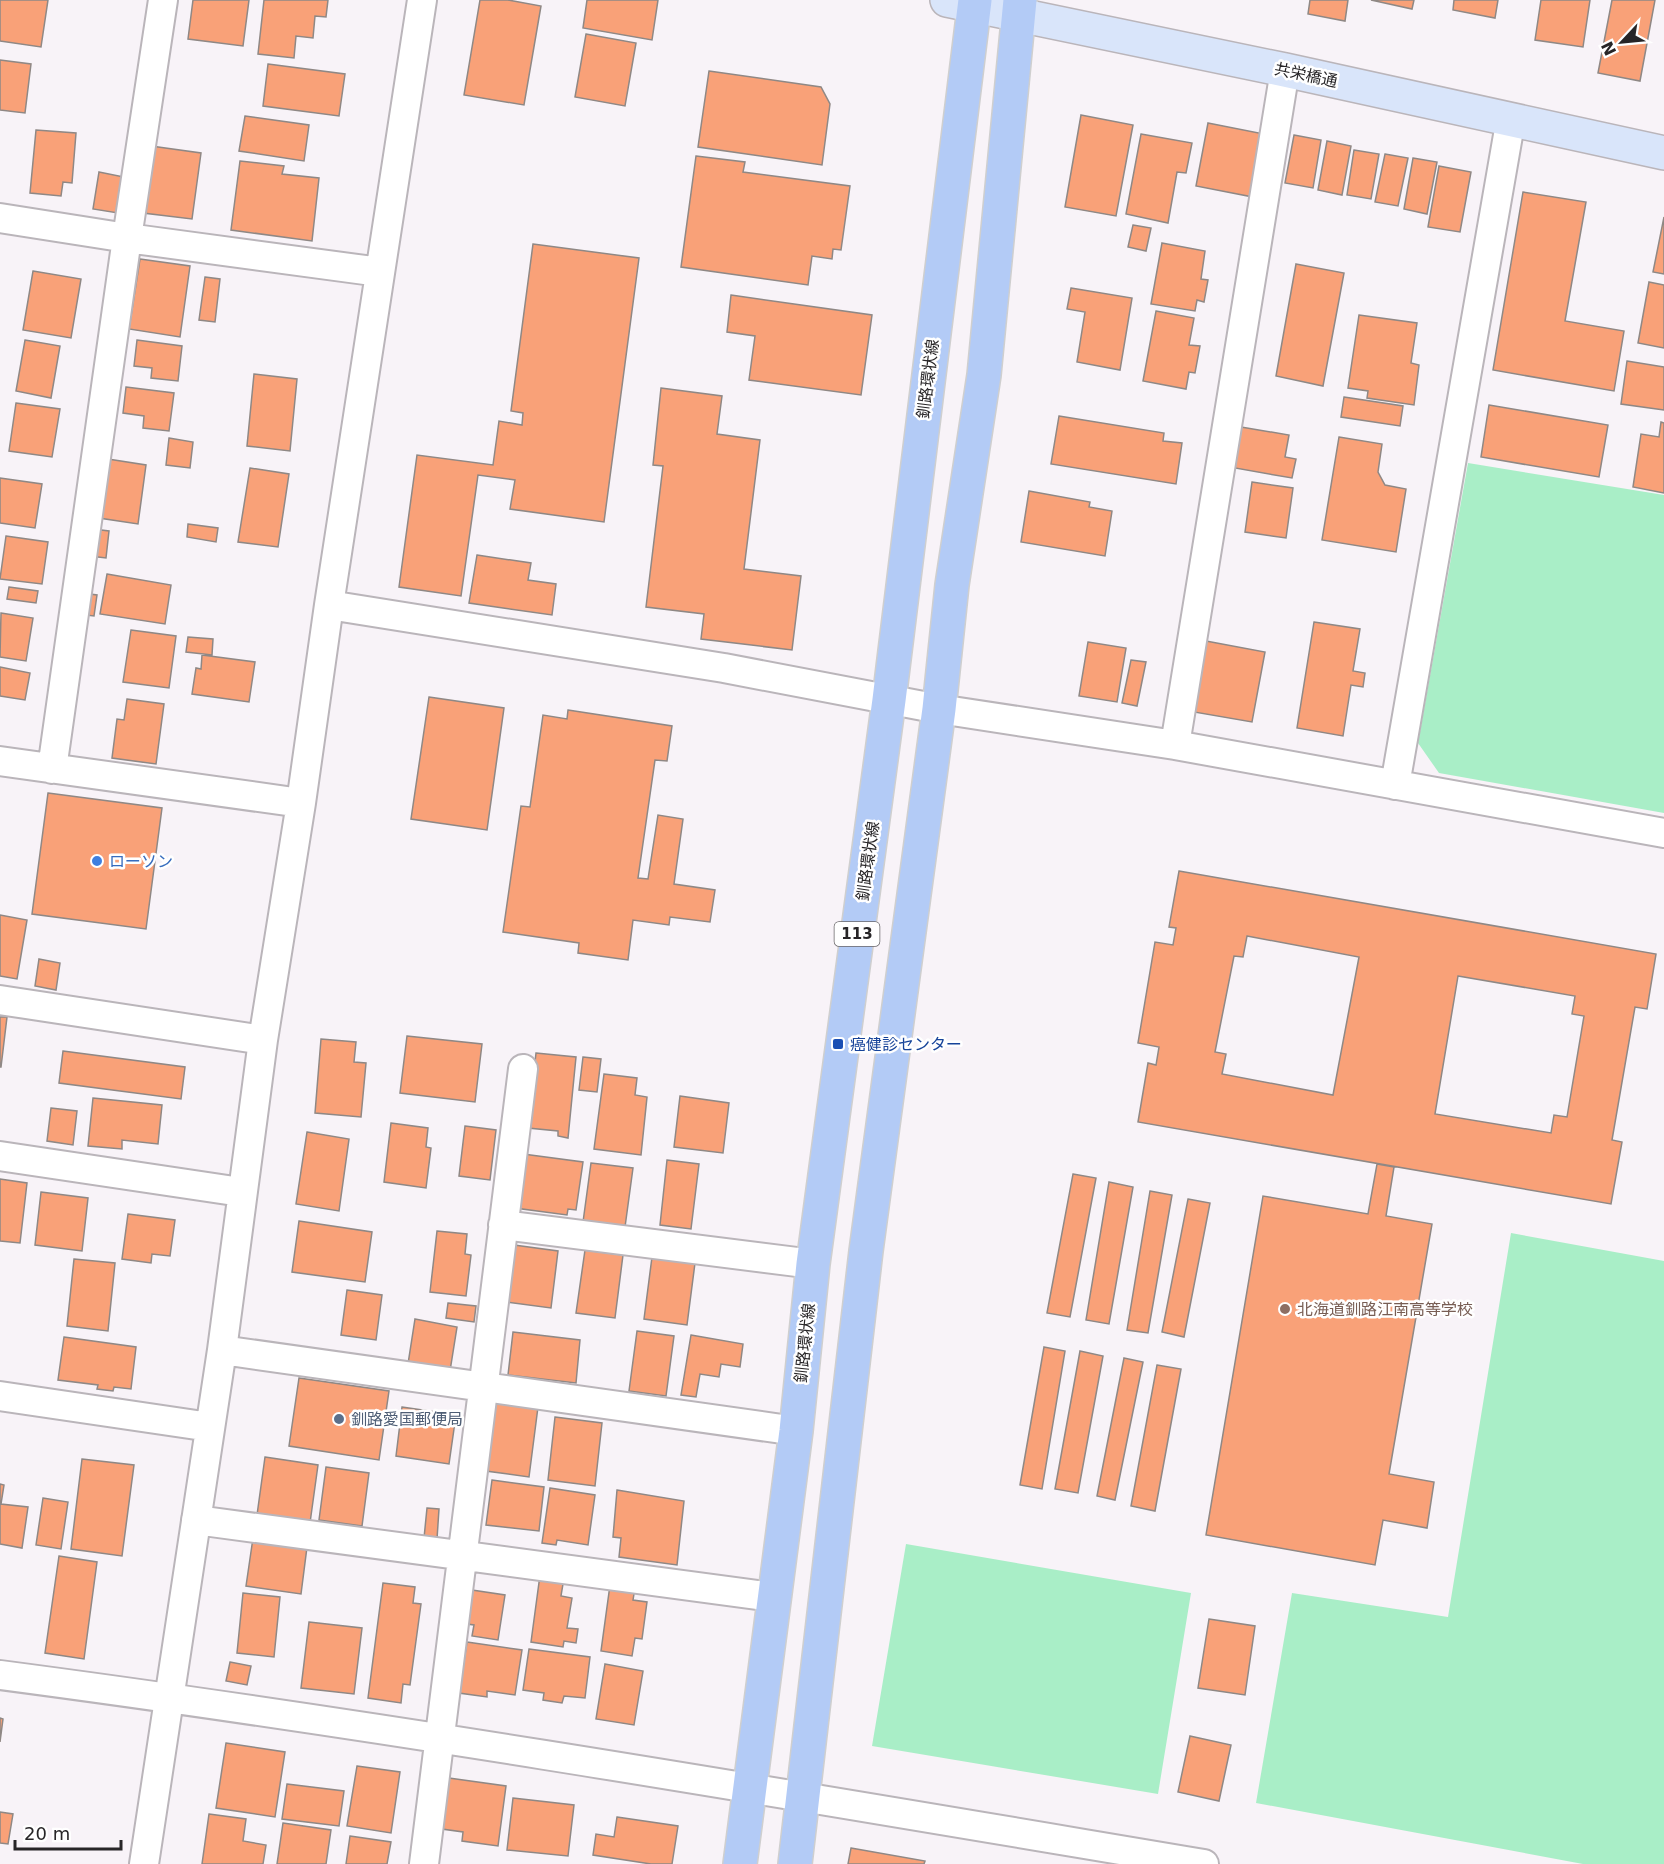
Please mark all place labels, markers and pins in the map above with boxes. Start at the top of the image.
place label: ローソン [109,852,173,871]
marker: ローソン [90,854,104,868]
place label: 癌健診センター [850,1035,962,1054]
marker: 癌健診センター [831,1037,845,1051]
place label: 北海道釧路江南高等学校 [1297,1300,1473,1319]
marker: 北海道釧路江南高等学校 [1278,1302,1292,1316]
place label: 釧路愛国郵便局 [351,1410,463,1429]
marker: 釧路愛国郵便局 [332,1412,346,1426]

